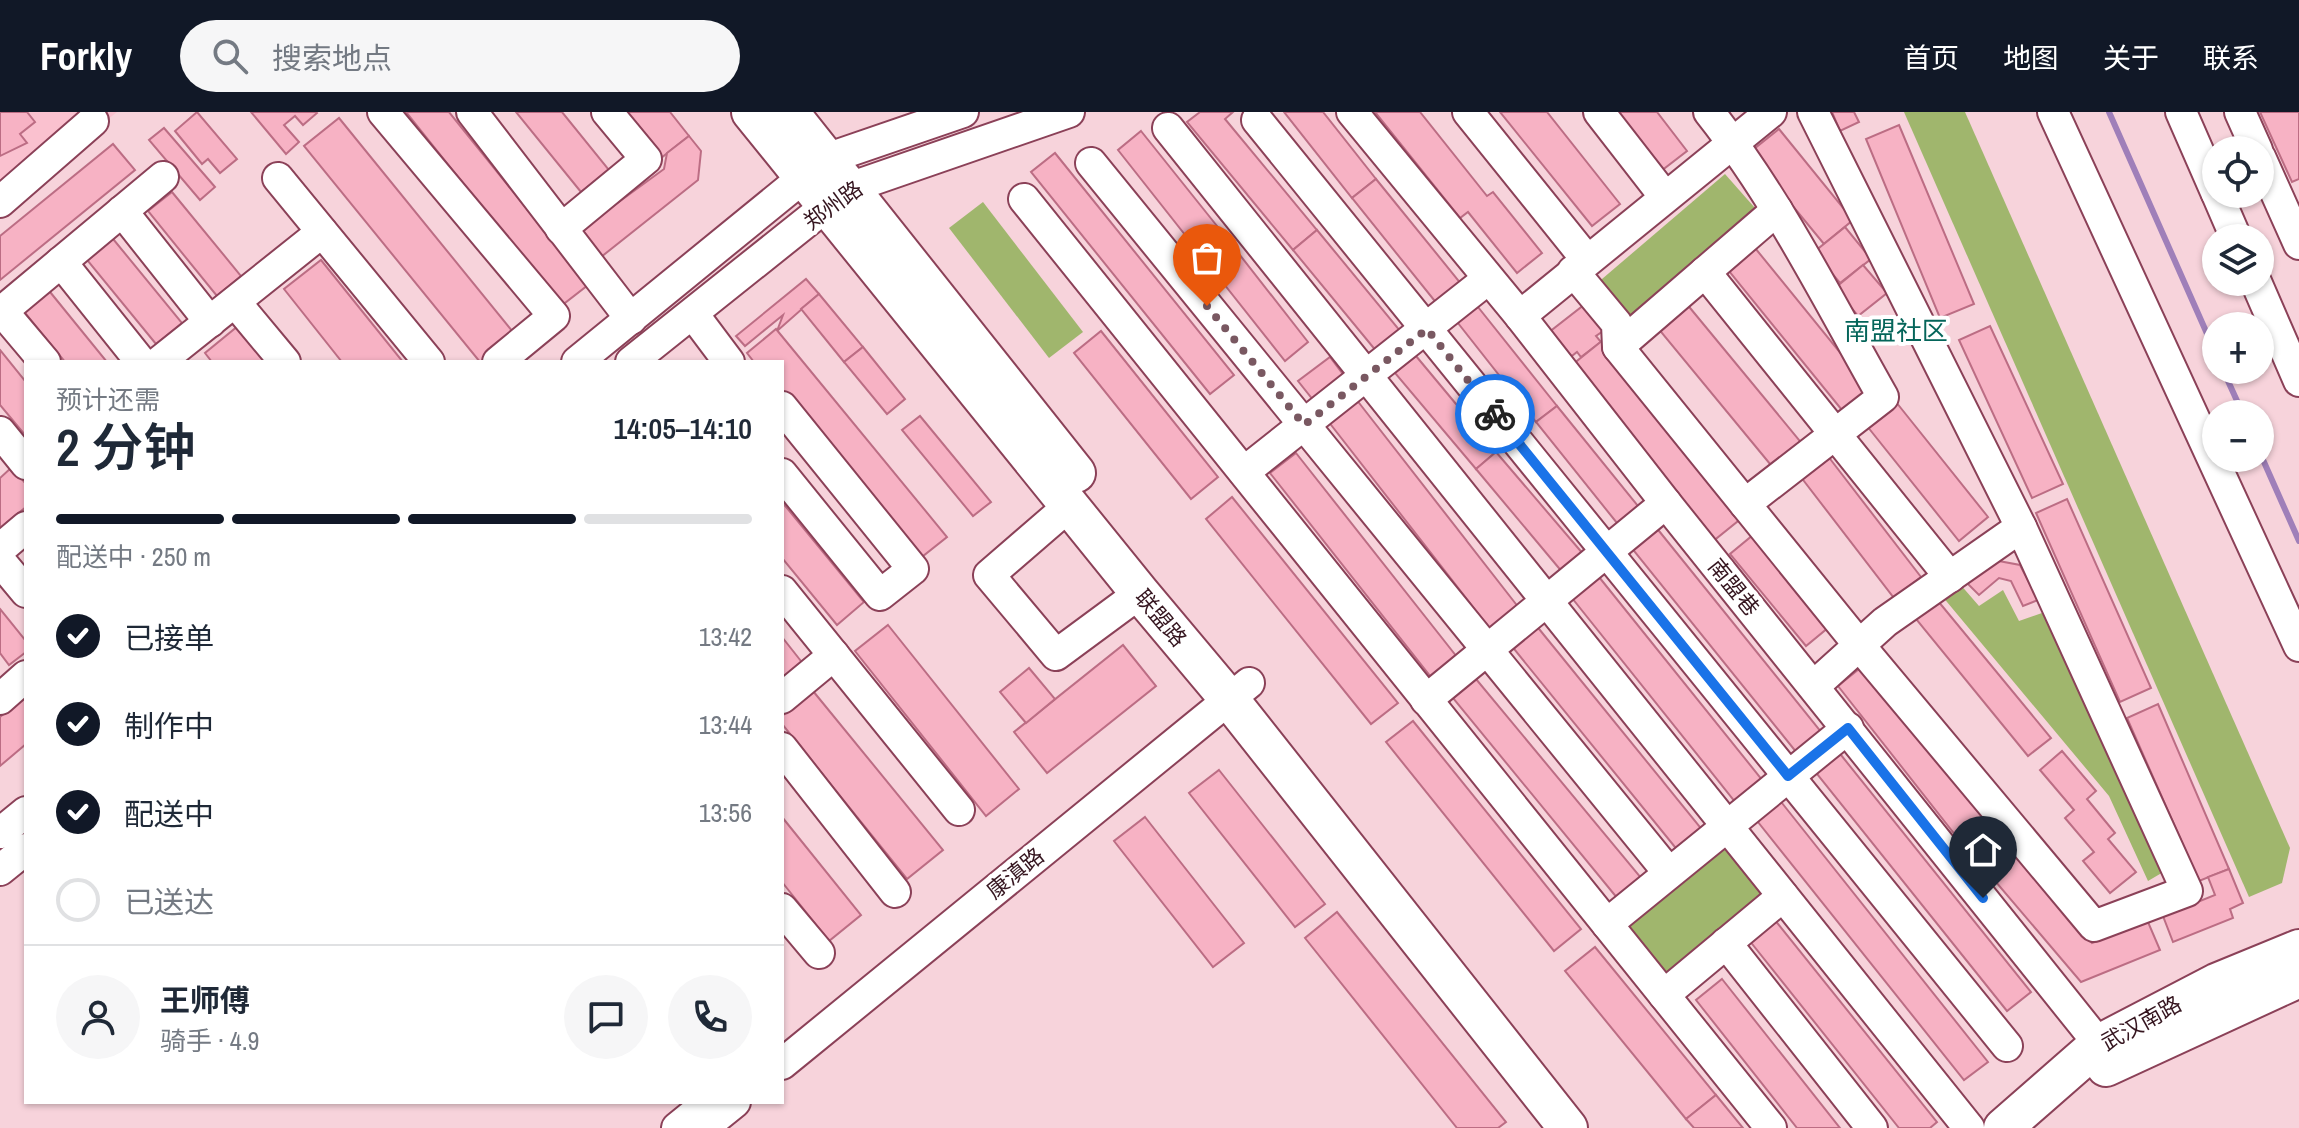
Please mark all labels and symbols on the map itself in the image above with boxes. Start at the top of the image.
street label: 郑州路 [797,173,869,237]
pin [1173,224,1241,306]
district label: 南盟社区 [1844,313,1948,348]
courier [1455,374,1535,454]
street label: 南盟巷 [1702,552,1766,622]
street label: 联盟路 [1128,583,1194,653]
pin [1949,816,2017,898]
street label: 康滇路 [980,841,1050,905]
street label: 武汉南路 [2095,989,2187,1057]

